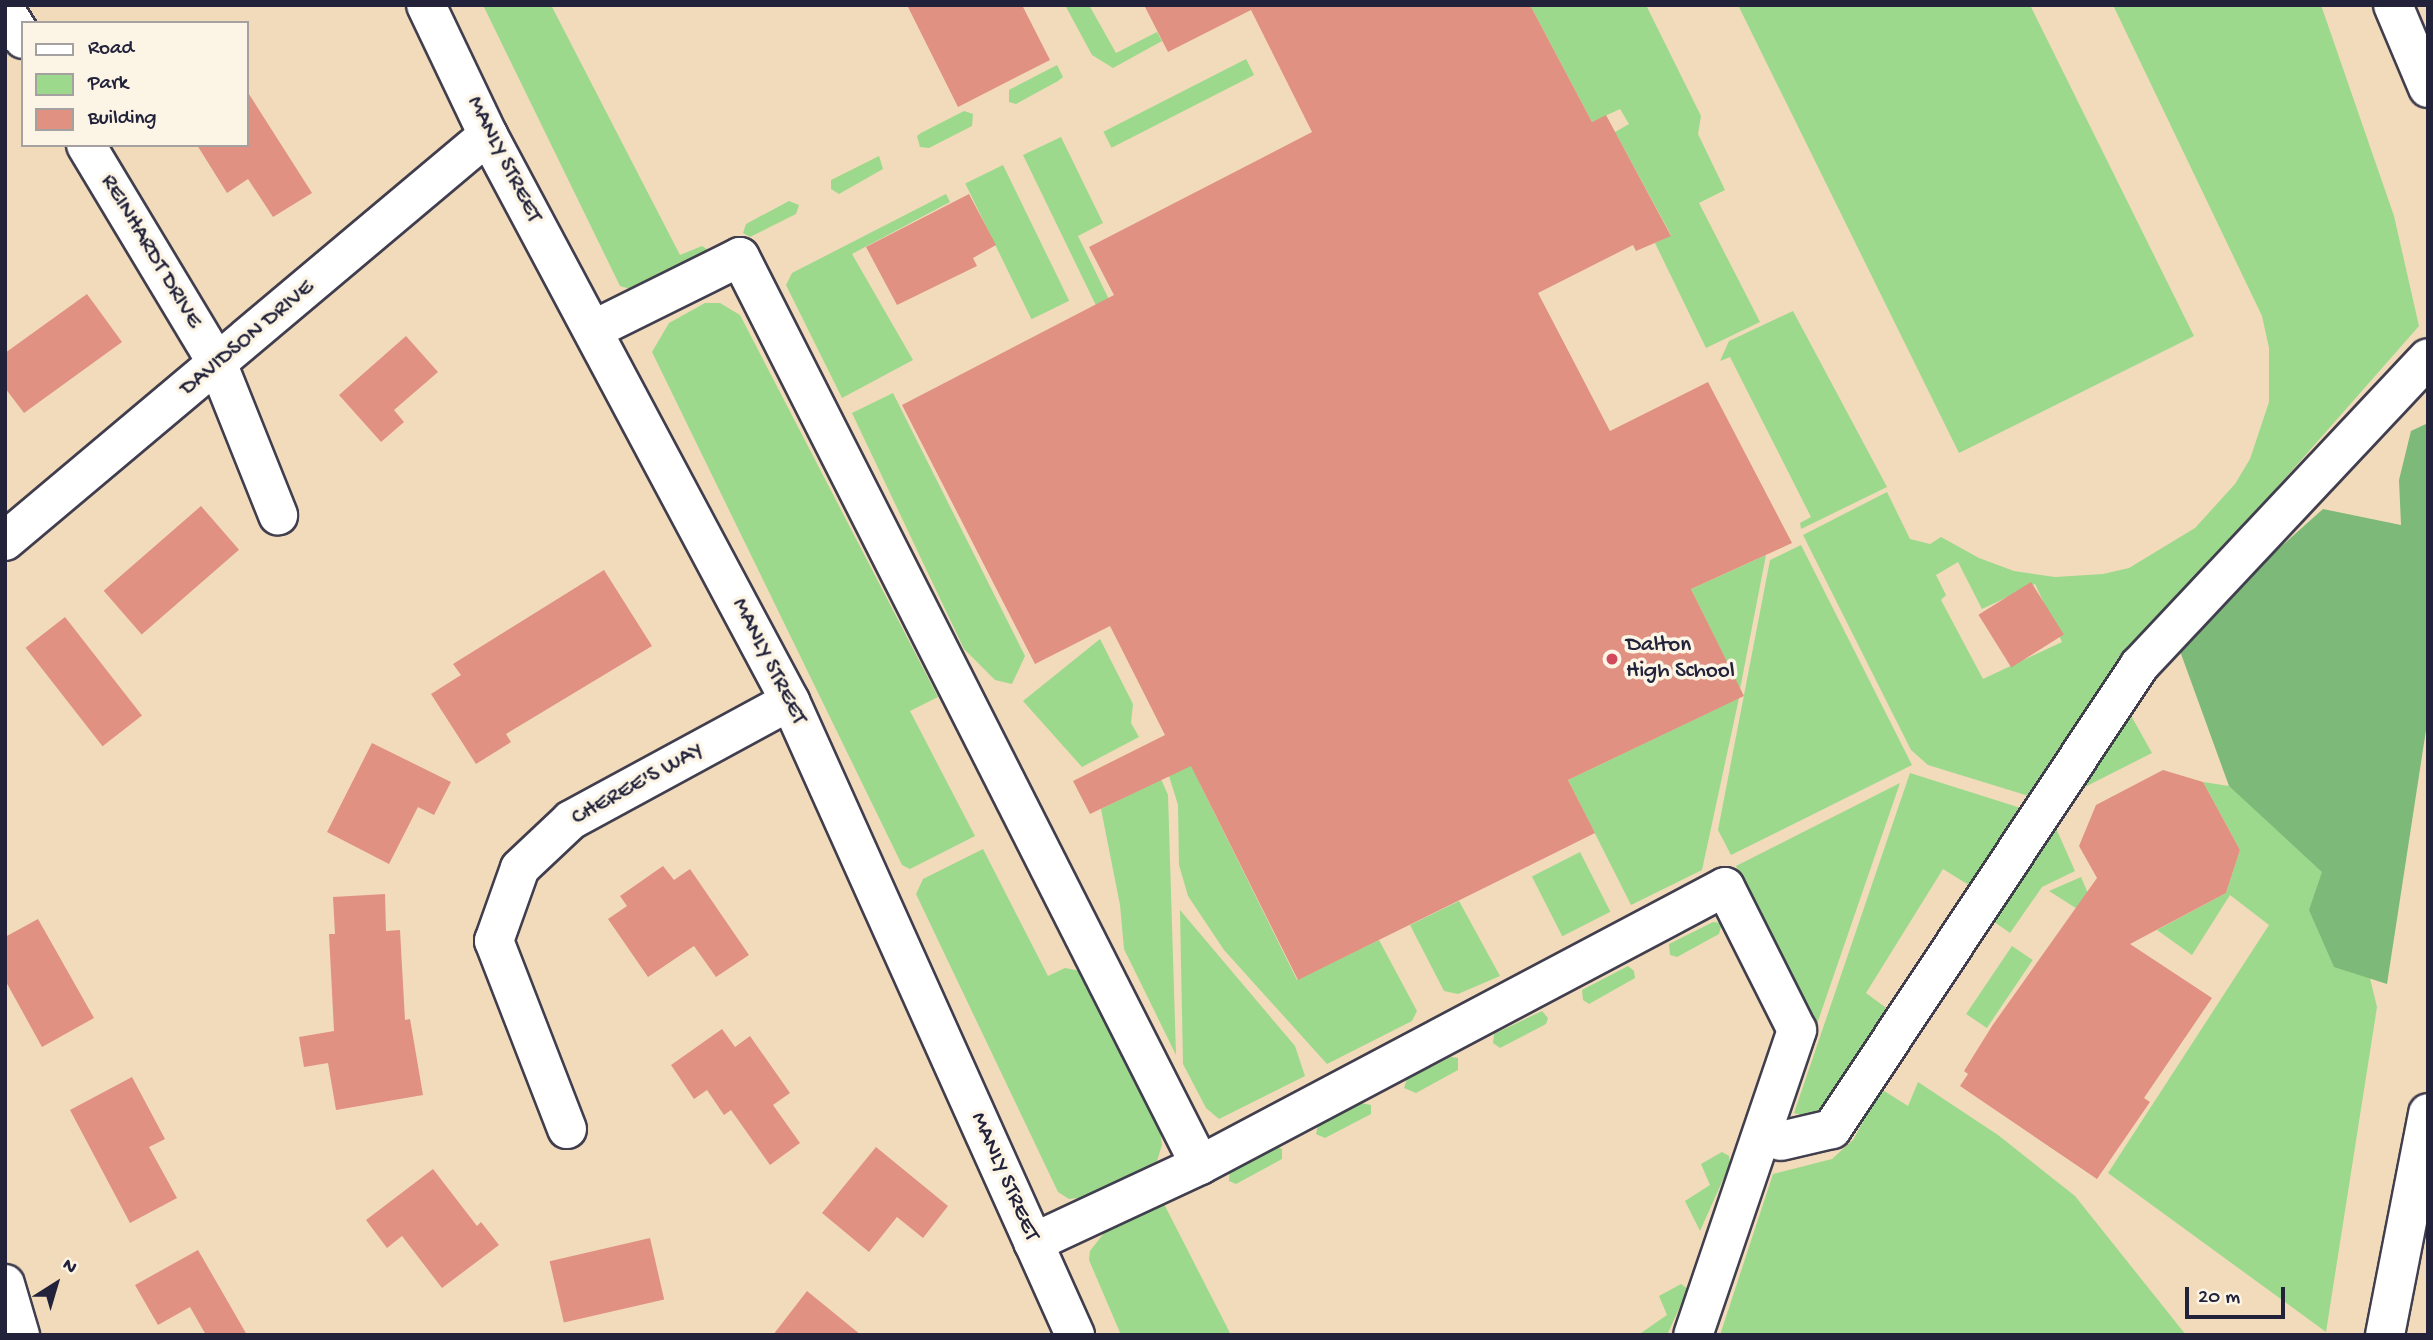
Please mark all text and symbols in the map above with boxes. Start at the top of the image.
legend [21,21,248,147]
text: Road [88,37,134,62]
text: Park [88,72,128,97]
street label: MANLY STREET [459,92,547,228]
text: Building [88,107,157,132]
street label: REINHARDT DRIVE [93,170,207,334]
street label: DAVIDSON DRIVE [175,275,321,403]
street label: MANLY STREET [724,594,812,730]
place label: Dalton High School [1626,632,1735,686]
marker: Dalton High School [1604,651,1620,667]
street label: CHEREE'S WAY [567,737,709,833]
street label: MANLY STREET [963,1108,1045,1246]
north arrow [21,1249,91,1319]
text: N [57,1254,81,1280]
scale bar [2188,1274,2288,1318]
text: 20 m [2198,1286,2240,1311]

